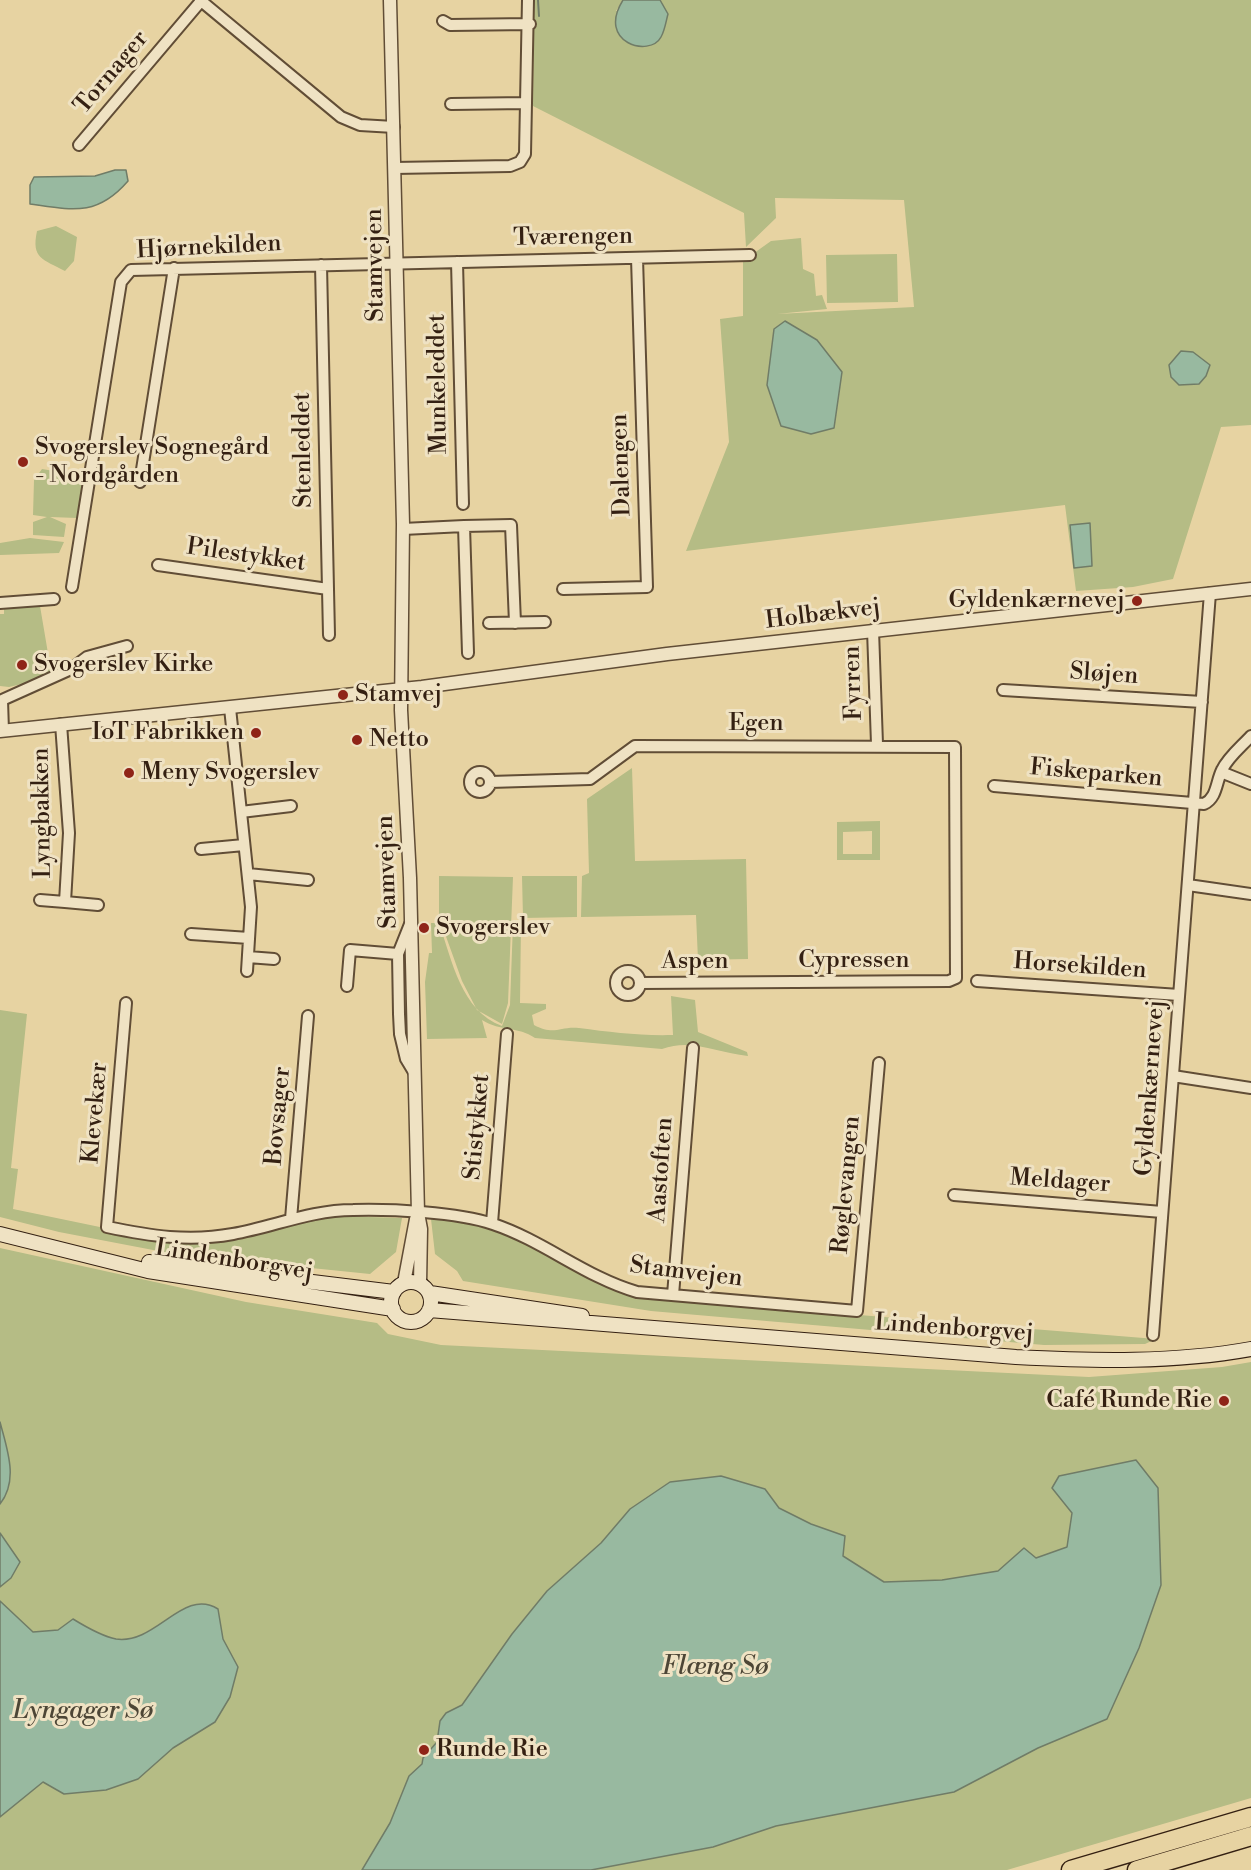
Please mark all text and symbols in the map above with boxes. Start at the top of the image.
street label: Tornager [69,25,155,121]
street label: Stamvejen [361,208,391,322]
street label: Tværengen [513,223,633,253]
street label: Hjørnekilden [136,230,282,266]
street label: Munkeleddet [423,313,455,455]
street label: Stenleddet [289,392,319,508]
street label: Dalengen [606,413,638,517]
place label: Svogerslev Sognegård - Nordgården [35,434,269,490]
marker: Svogerslev Sognegård - Nordgården [16,455,30,469]
street label: Pilestykket [185,533,307,579]
place label: Gyldenkærnevej [948,587,1125,615]
street label: Holbækvej [764,594,882,636]
marker: Gyldenkærnevej [1130,594,1144,608]
street label: Fyrren [838,645,870,721]
place label: Svogerslev Kirke [34,651,213,679]
marker: Svogerslev Kirke [15,658,29,672]
street label: Sløjen [1069,658,1139,692]
place label: Stamvej [355,681,442,709]
marker: Stamvej [336,688,350,702]
street label: Egen [728,710,784,738]
place label: IoT Fabrikken [92,719,244,747]
marker: IoT Fabrikken [249,726,263,740]
place label: Netto [369,726,429,754]
marker: Netto [350,733,364,747]
street label: Lyngbakken [27,747,59,879]
street label: Fiskeparken [1028,754,1164,794]
place label: Meny Svogerslev [141,759,320,787]
marker: Meny Svogerslev [122,766,136,780]
street label: Stamvejen [372,815,404,929]
place label: Svogerslev [436,914,550,942]
marker: Svogerslev [417,921,431,935]
street label: Cypressen [798,947,910,975]
street label: Aspen [661,948,729,976]
street label: Horsekilden [1012,948,1148,986]
street label: Gyldenkærnevej [1130,999,1172,1177]
street label: Klevekær [77,1061,115,1165]
street label: Bovsager [260,1065,298,1167]
street label: Stistykket [459,1073,497,1181]
street label: Røglevangen [827,1115,867,1255]
street label: Aastoften [644,1116,680,1224]
street label: Meldager [1009,1164,1111,1200]
street label: Lindenborgvej [153,1234,315,1288]
street label: Stamvejen [628,1252,744,1294]
street label: Lindenborgvej [873,1309,1035,1349]
place label: Café Runde Rie [1046,1387,1212,1415]
marker: Café Runde Rie [1217,1394,1231,1408]
water label: Flæng Sø [661,1652,769,1684]
water label: Lyngager Sø [13,1696,153,1728]
place label: Runde Rie [436,1736,548,1764]
marker: Runde Rie [417,1743,431,1757]

